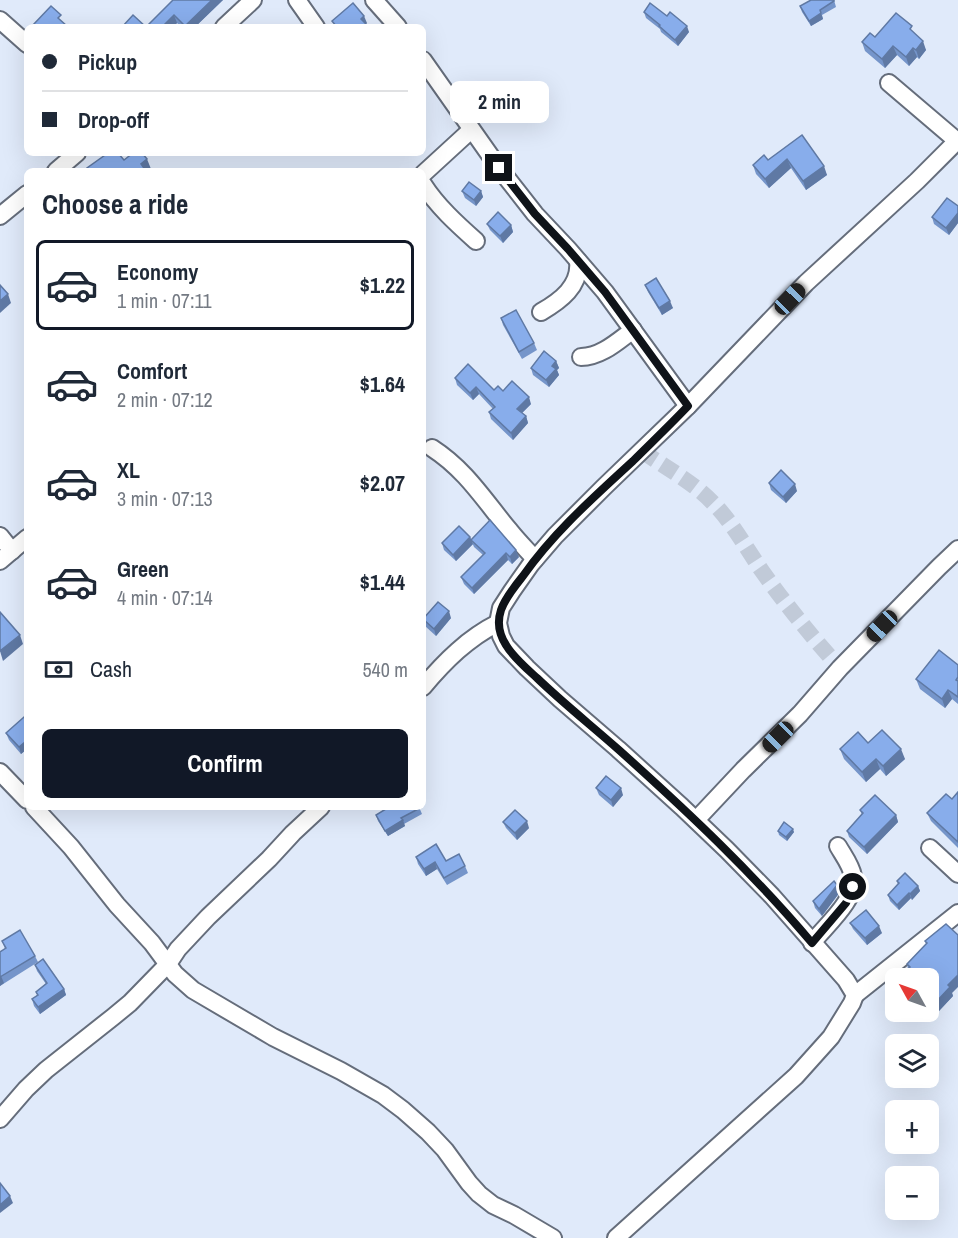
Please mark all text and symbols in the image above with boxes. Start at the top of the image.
text: Pickup [78,47,137,77]
callout: 2 min [450,81,548,123]
text: 2 min [478,88,521,115]
text: Drop-off [78,105,149,135]
route end [485,154,512,181]
text: Choose a ride [42,186,188,222]
text: Economy [117,257,198,287]
icon: car [45,258,99,312]
text: $1.22 [360,270,405,300]
car [771,280,809,318]
text: 1 min · 07:11 [117,287,212,314]
text: Comfort [117,356,187,386]
icon: car [45,357,99,411]
text: $1.64 [360,369,405,399]
text: 2 min · 07:12 [117,386,213,413]
text: XL [117,455,140,485]
icon: car [45,456,99,510]
text: $2.07 [360,468,405,498]
text: 3 min · 07:13 [117,485,213,512]
text: Green [117,554,169,584]
icon: car [45,555,99,609]
text: $1.44 [360,567,405,597]
text: 4 min · 07:14 [117,584,213,611]
car [863,607,901,645]
icon: cash [42,653,75,686]
text: Cash [90,654,132,684]
text: 540 m [362,656,408,683]
car [759,718,797,756]
button: Confirm [42,729,408,798]
route start [839,873,866,900]
north arrow [885,968,939,1022]
map controls [885,968,939,1220]
button: layers [885,1034,939,1088]
button: + [885,1100,939,1154]
button: − [885,1166,939,1220]

